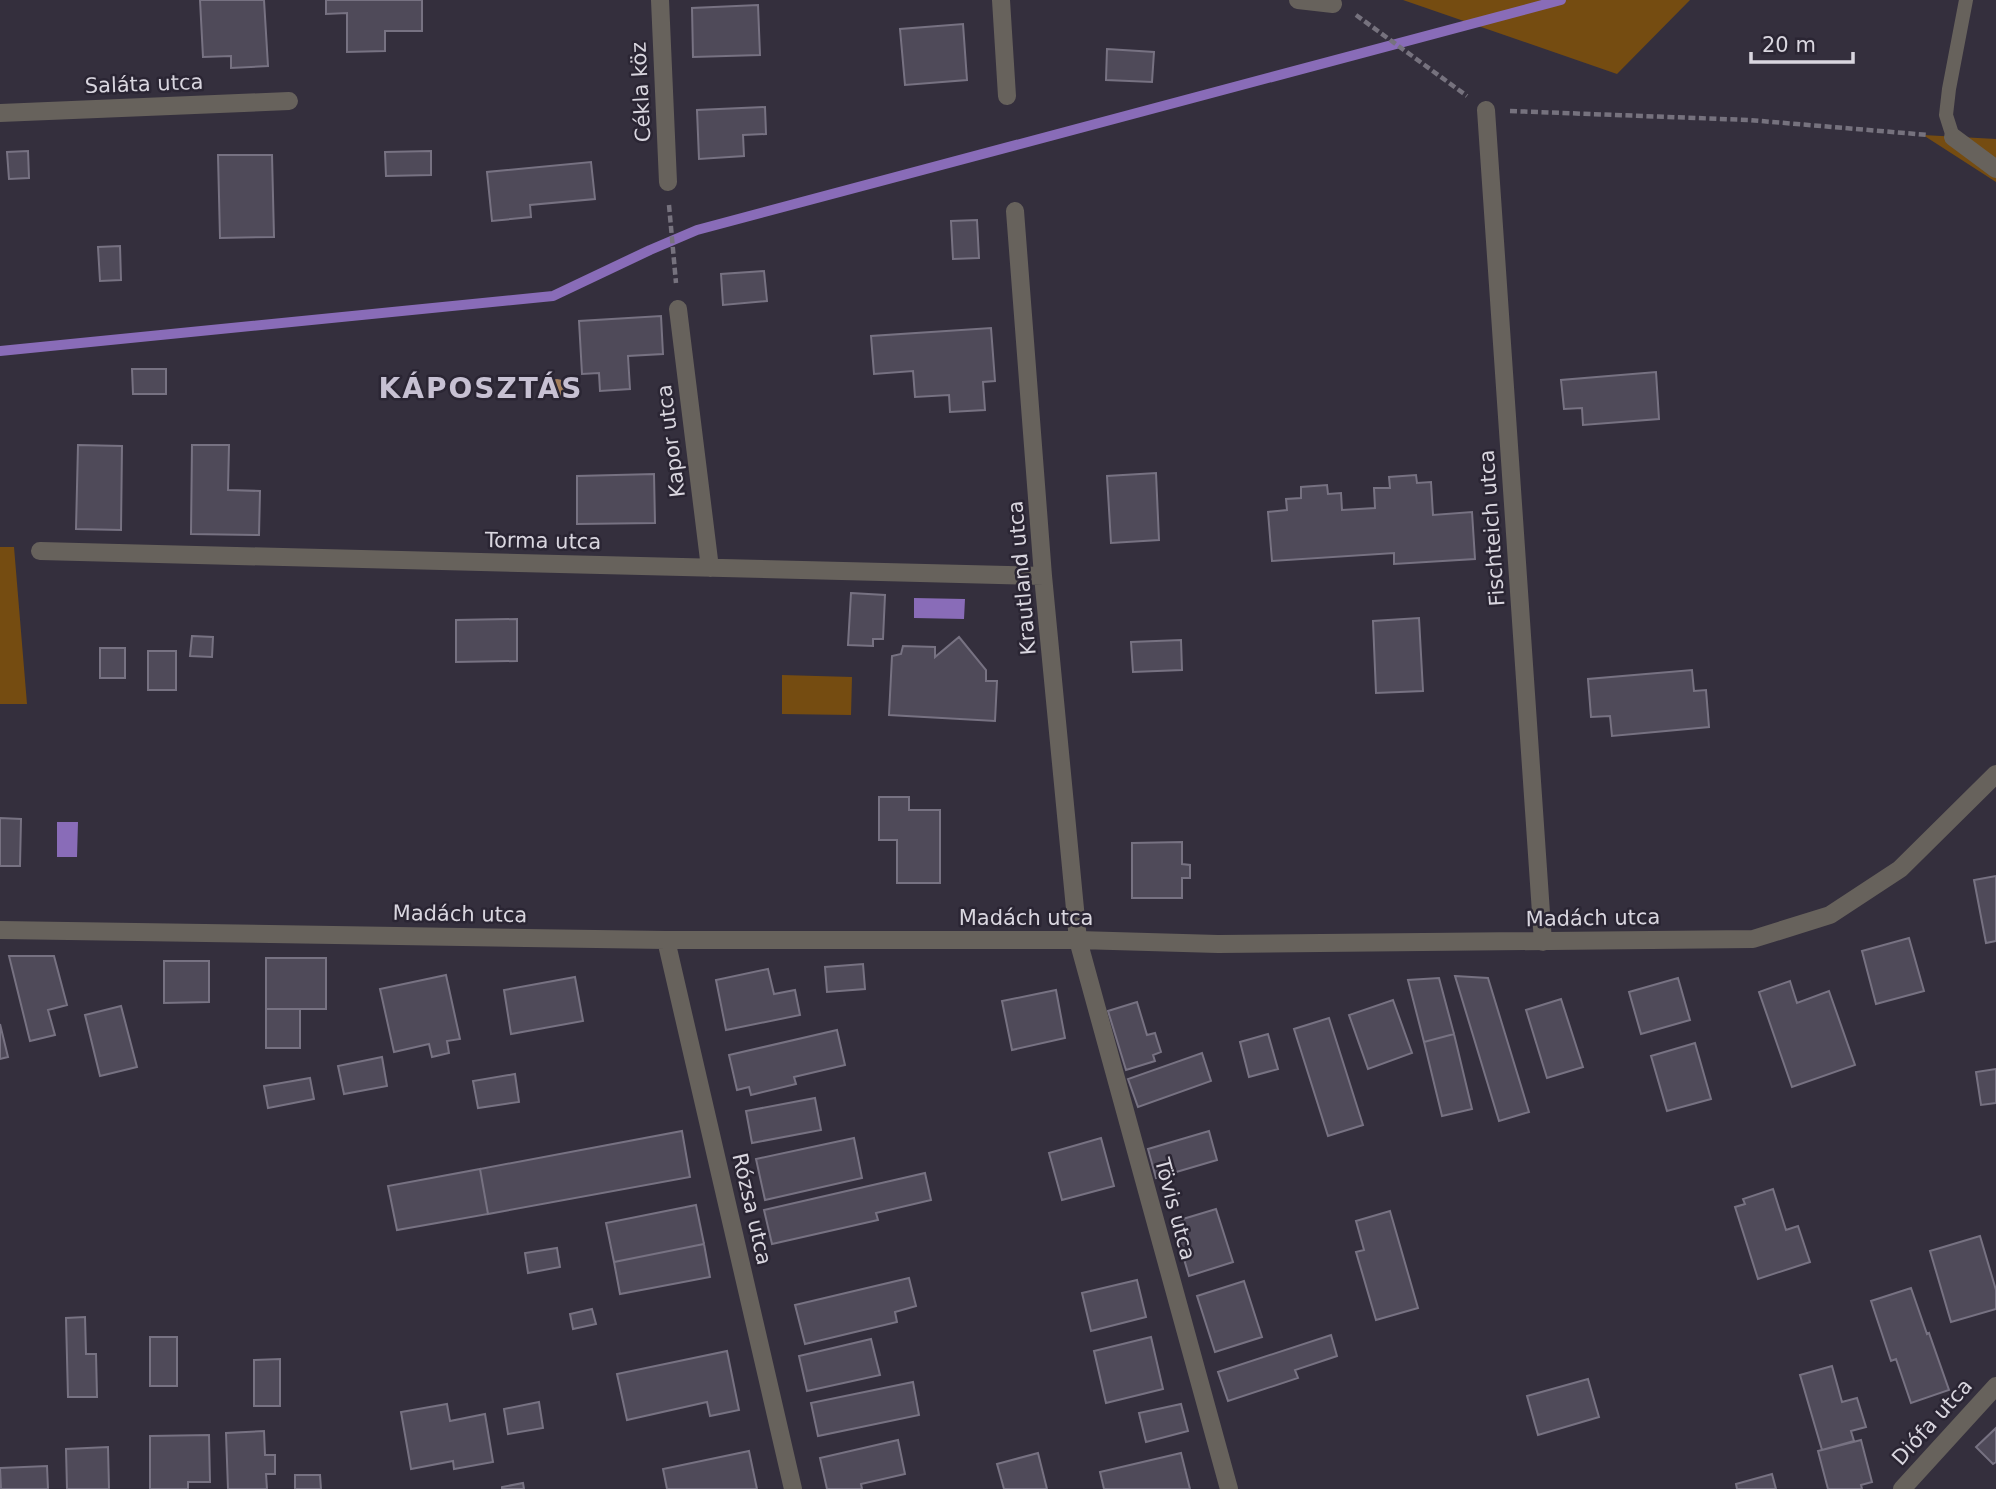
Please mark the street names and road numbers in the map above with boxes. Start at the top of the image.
street label: Cékla köz [626,41,656,143]
street label: Saláta utca [84,70,204,98]
street label: Kapor utca [652,383,690,499]
street label: Fischteich utca [1475,449,1509,607]
street label: Krautland utca [1003,500,1041,656]
street label: Torma utca [484,528,601,554]
street label: Madách utca [392,901,528,927]
street label: Madách utca [1525,905,1661,931]
street label: Madách utca [959,906,1093,930]
street label: Rózsa utca [727,1151,777,1267]
street label: Tövis utca [1150,1154,1200,1263]
street label: Diófa utca [1887,1374,1977,1470]

